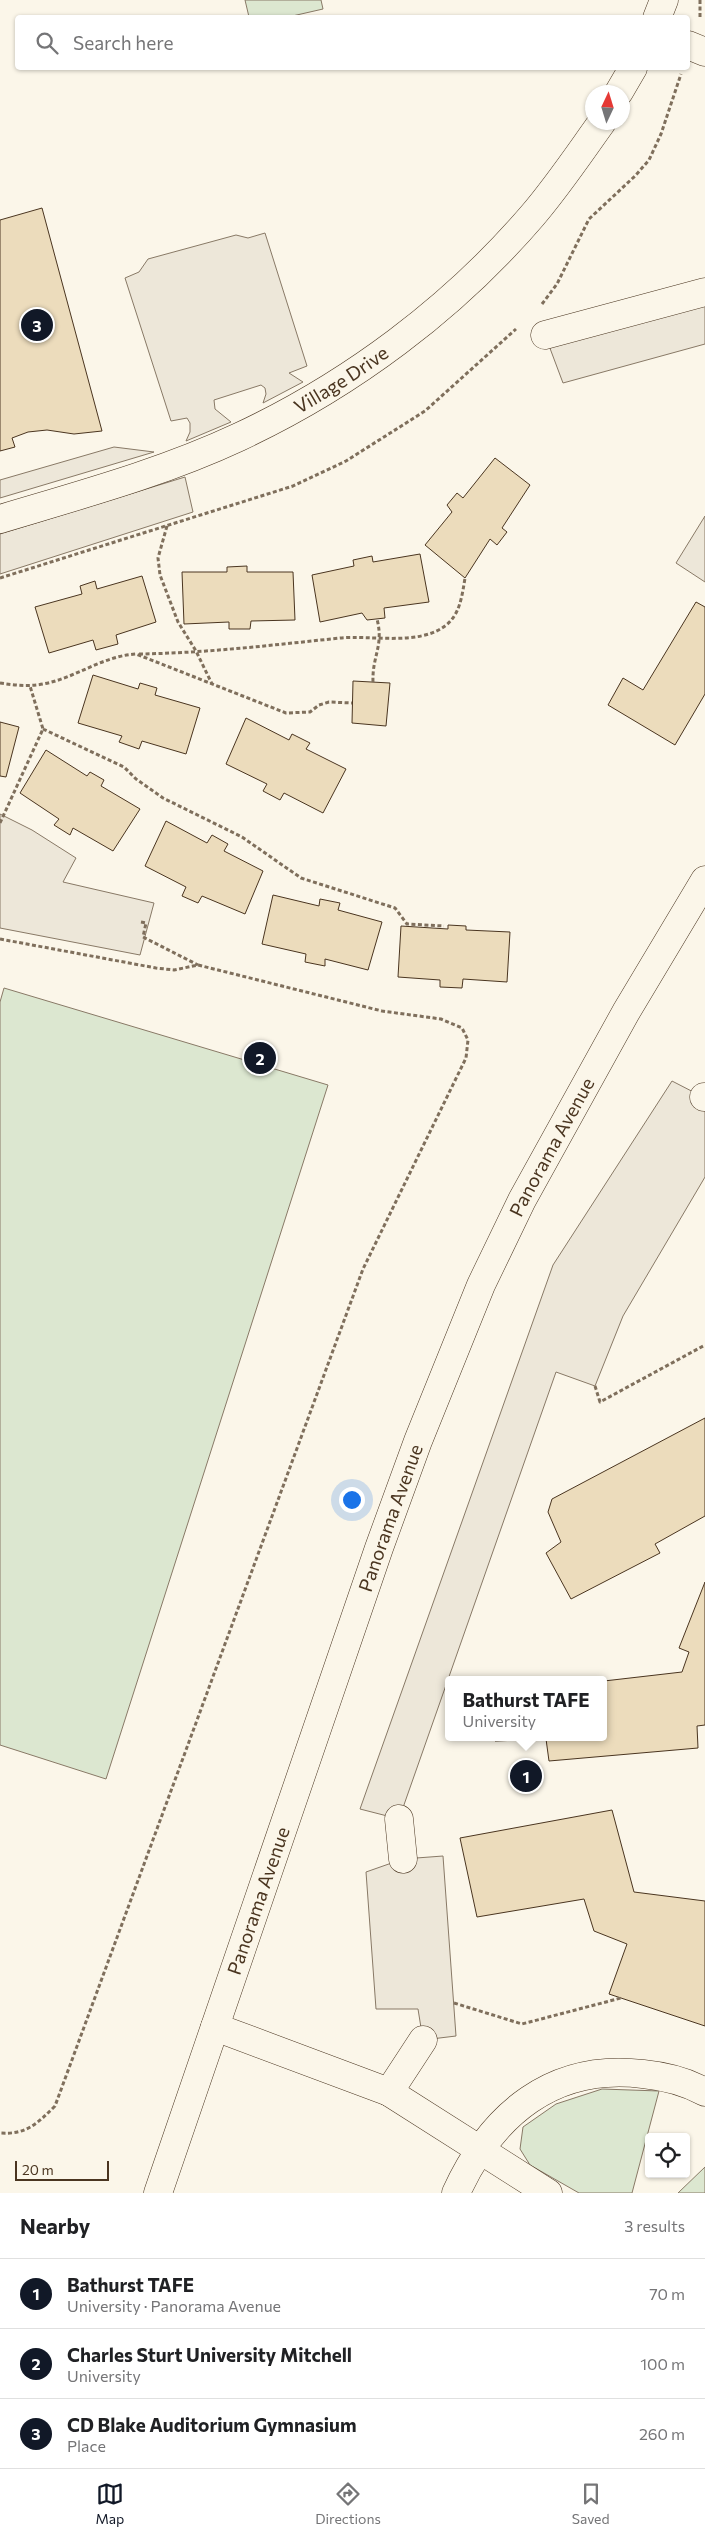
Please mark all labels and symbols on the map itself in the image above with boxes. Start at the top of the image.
north arrow [585,85,630,130]
pin: 3 [21,306,53,344]
street label: Village Drive [290,341,392,418]
pin: 2 [244,1039,276,1077]
street label: Panorama Avenue [504,1073,599,1220]
street label: Panorama Avenue [353,1441,427,1594]
your location [339,1487,365,1513]
pin: 1 [510,1757,542,1795]
street label: Panorama Avenue [222,1823,294,1978]
scale bar [15,2158,109,2181]

